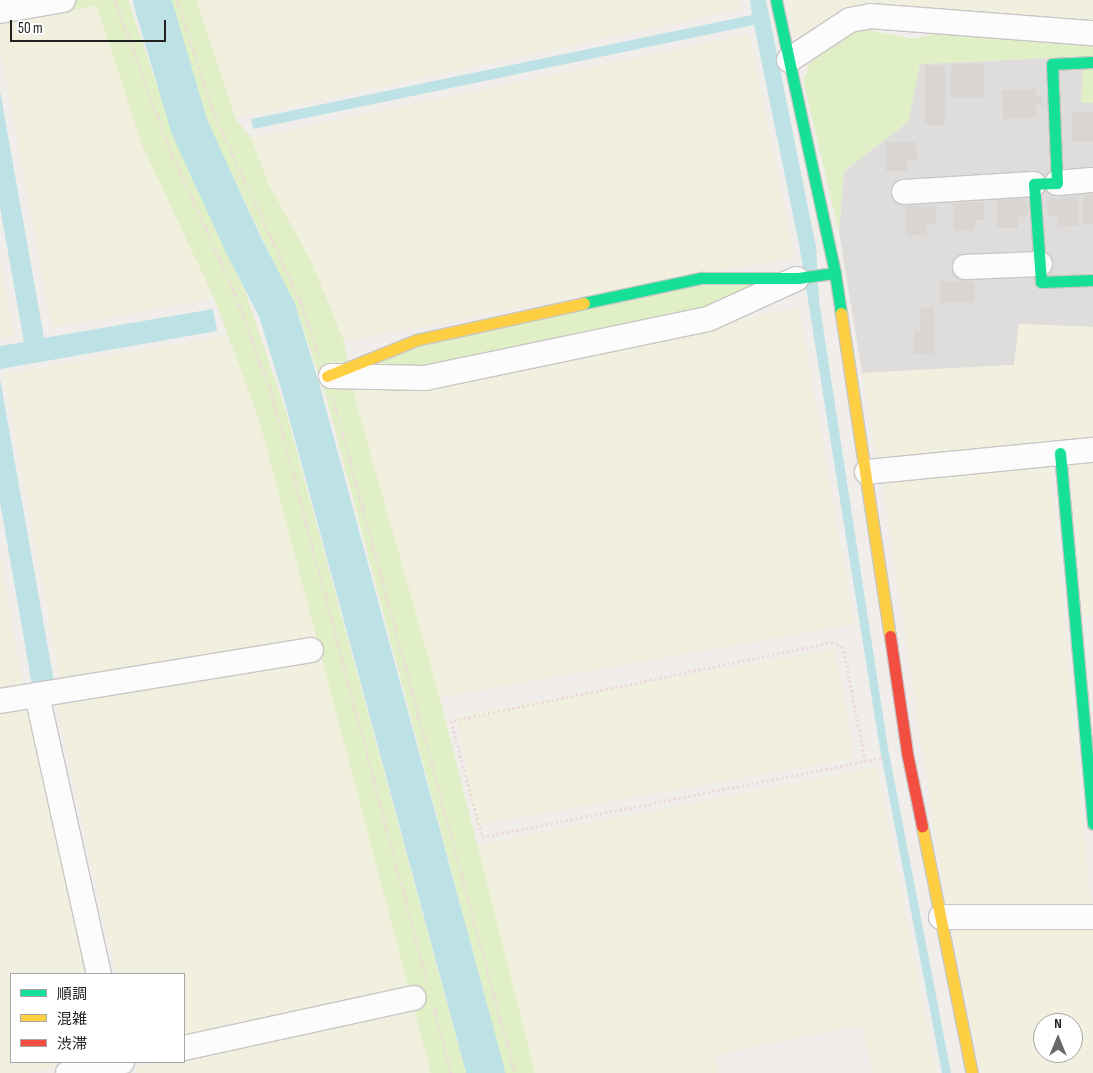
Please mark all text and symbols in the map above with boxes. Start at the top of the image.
scale bar [12,10,169,42]
text: 50 m [18,19,43,38]
legend [10,973,185,1063]
text: 順調 [57,985,87,1004]
text: 混雑 [57,1010,87,1029]
north arrow [1033,1013,1083,1063]
text: N [1054,1015,1062,1032]
text: 渋滞 [57,1035,87,1054]

